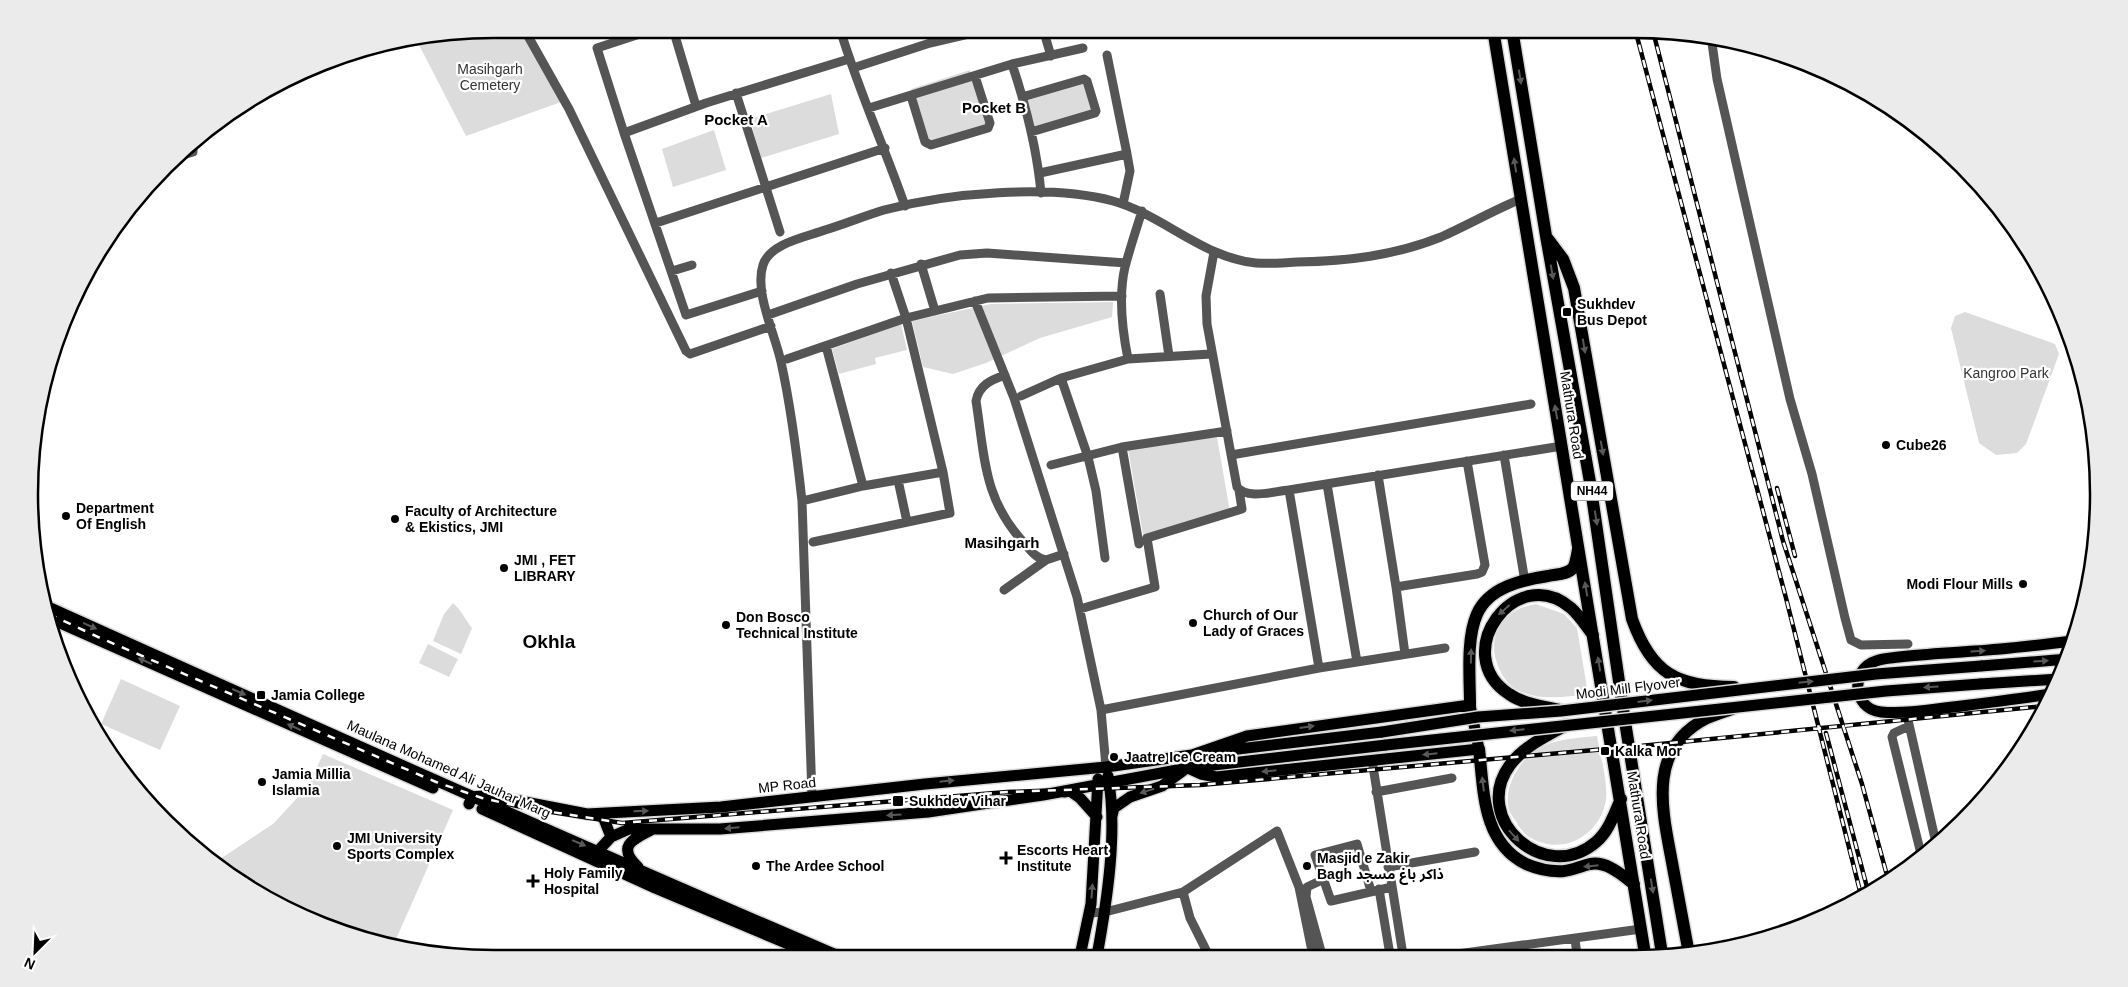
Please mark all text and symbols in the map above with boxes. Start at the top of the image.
park label: Masihgarh Cemetery [457,61,523,93]
one-way arrow [1516,69,1524,85]
district label: Pocket B [962,99,1026,116]
district label: Pocket A [704,111,768,128]
one-way arrow [1511,157,1519,173]
one-way arrow [1549,264,1557,280]
place label: Sukhdev Bus Depot [1577,296,1647,328]
marker: Sukhdev Bus Depot [1561,306,1573,318]
one-way arrow [1580,338,1588,354]
park label: Kangroo Park [1963,365,2050,381]
street label: Mathura Road [1557,370,1587,460]
one-way arrow [1552,403,1560,419]
place label: Cube26 [1896,437,1947,453]
marker: Cube26 [1880,439,1892,451]
one-way arrow [1598,440,1606,455]
road number: NH44 [1571,482,1613,501]
place label: Department Of English [76,500,154,532]
place label: Faculty of Architecture & Ekistics, JMI [405,503,557,535]
marker: Department Of English [60,510,72,522]
one-way arrow [1592,510,1600,526]
marker: Faculty of Architecture & Ekistics, JMI [389,513,401,525]
district label: Masihgarh [964,534,1040,551]
place label: JMI , FET LIBRARY [514,552,576,584]
marker: JMI , FET LIBRARY [498,562,510,574]
place label: Modi Flour Mills [1906,576,2013,592]
marker: Modi Flour Mills [2017,578,2029,590]
one-way arrow [1582,581,1590,597]
one-way arrow [1498,604,1510,615]
place label: Church of Our Lady of Graces [1203,607,1304,639]
place label: Don Bosco Technical Institute [736,609,858,641]
marker: Church of Our Lady of Graces [1187,617,1199,629]
marker: Don Bosco Technical Institute [720,619,732,631]
one-way arrow [83,622,97,630]
district label: Okhla [523,631,576,652]
one-way arrow [1970,647,1986,655]
one-way arrow [1467,648,1475,664]
one-way arrow [1594,656,1602,672]
one-way arrow [138,657,152,665]
one-way arrow [2034,657,2050,665]
street label: Modi Mill Flyover [1575,674,1681,702]
one-way arrow [1798,678,1814,686]
one-way arrow [1923,684,1939,692]
place label: Jamia College [271,687,365,703]
one-way arrow [232,689,246,697]
marker: Jamia College [255,689,267,701]
one-way arrow [1637,697,1653,705]
street label: Maulana Mohamed Ali Jauhar Marg [345,717,553,821]
one-way arrow [287,723,301,731]
one-way arrow [1300,723,1316,731]
one-way arrow [1509,726,1525,734]
place label: Kalka Mor [1615,743,1682,759]
marker: Kalka Mor [1599,745,1611,757]
place label: Jaatre Ice Cream [1124,749,1236,765]
one-way arrow [1422,750,1438,758]
marker: Jaatre Ice Cream [1108,751,1120,763]
place label: Jamia Millia Islamia [272,766,351,798]
one-way arrow [1261,768,1277,776]
street label: Mathura Road [1624,770,1654,860]
street label: MP Road [757,774,817,796]
marker: Jamia Millia Islamia [256,776,268,788]
one-way arrow [1479,776,1487,792]
one-way arrow [939,777,955,785]
one-way arrow [1139,788,1154,796]
place label: Sukhdev Vihar [909,793,1007,809]
marker: Sukhdev Vihar [891,794,905,808]
one-way arrow [633,806,649,814]
one-way arrow [886,811,902,819]
one-way arrow [724,824,740,832]
one-way arrow [1508,829,1520,841]
place label: JMI University Sports Complex [347,830,455,862]
one-way arrow [572,839,586,847]
marker: JMI University Sports Complex [331,840,343,852]
place label: Escorts Heart Institute [1017,842,1108,874]
place label: Masjid e Zakir Bagh ذاکر باغ مسجد [1317,850,1444,885]
marker: Escorts Heart Institute [999,851,1013,865]
place label: The Ardee School [766,858,885,874]
marker: The Ardee School [750,860,762,872]
marker: Masjid e Zakir Bagh ذاکر باغ مسجد [1301,860,1313,872]
one-way arrow [1583,862,1599,870]
place label: Holy Family Hospital [544,865,623,897]
marker: Holy Family Hospital [526,874,540,888]
one-way arrow [1648,878,1656,894]
one-way arrow [1088,883,1096,899]
north arrow [10,927,60,977]
text: N [22,955,38,973]

